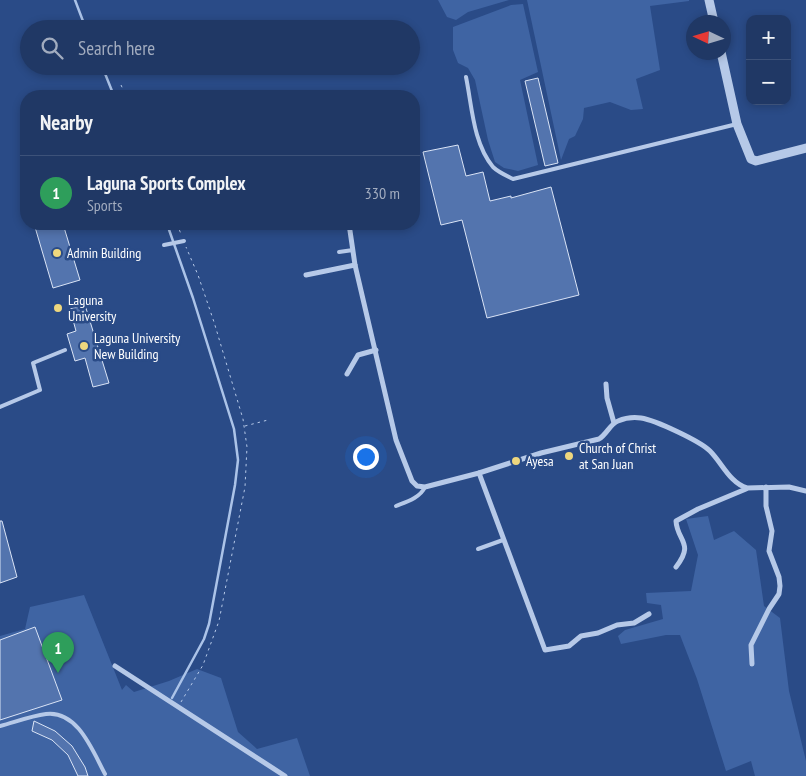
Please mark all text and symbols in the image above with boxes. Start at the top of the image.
north arrow [686,15,731,60]
map controls [746,15,791,105]
button: + [746,15,791,60]
search box [20,20,420,75]
icon: search [38,34,66,62]
text: Search here [78,36,155,60]
button: − [746,60,791,105]
text: Nearby [40,109,93,136]
text: Laguna Sports Complex [87,171,246,195]
text: 1 [52,183,60,203]
text: 330 m [365,183,400,203]
text: Sports [87,195,122,215]
place label: Admin Building [67,244,141,262]
marker: Admin Building [51,247,63,259]
place label: Laguna University [68,291,117,325]
marker: Laguna University [52,302,64,314]
place label: Laguna University New Building [94,329,181,363]
marker: Laguna University New Building [78,340,90,352]
place label: Church of Christ at San Juan [579,439,656,473]
your location [353,444,379,470]
marker: Church of Christ at San Juan [563,450,575,462]
place label: Ayesa [526,452,554,470]
marker: Ayesa [510,455,522,467]
pin: 1 [42,632,74,673]

